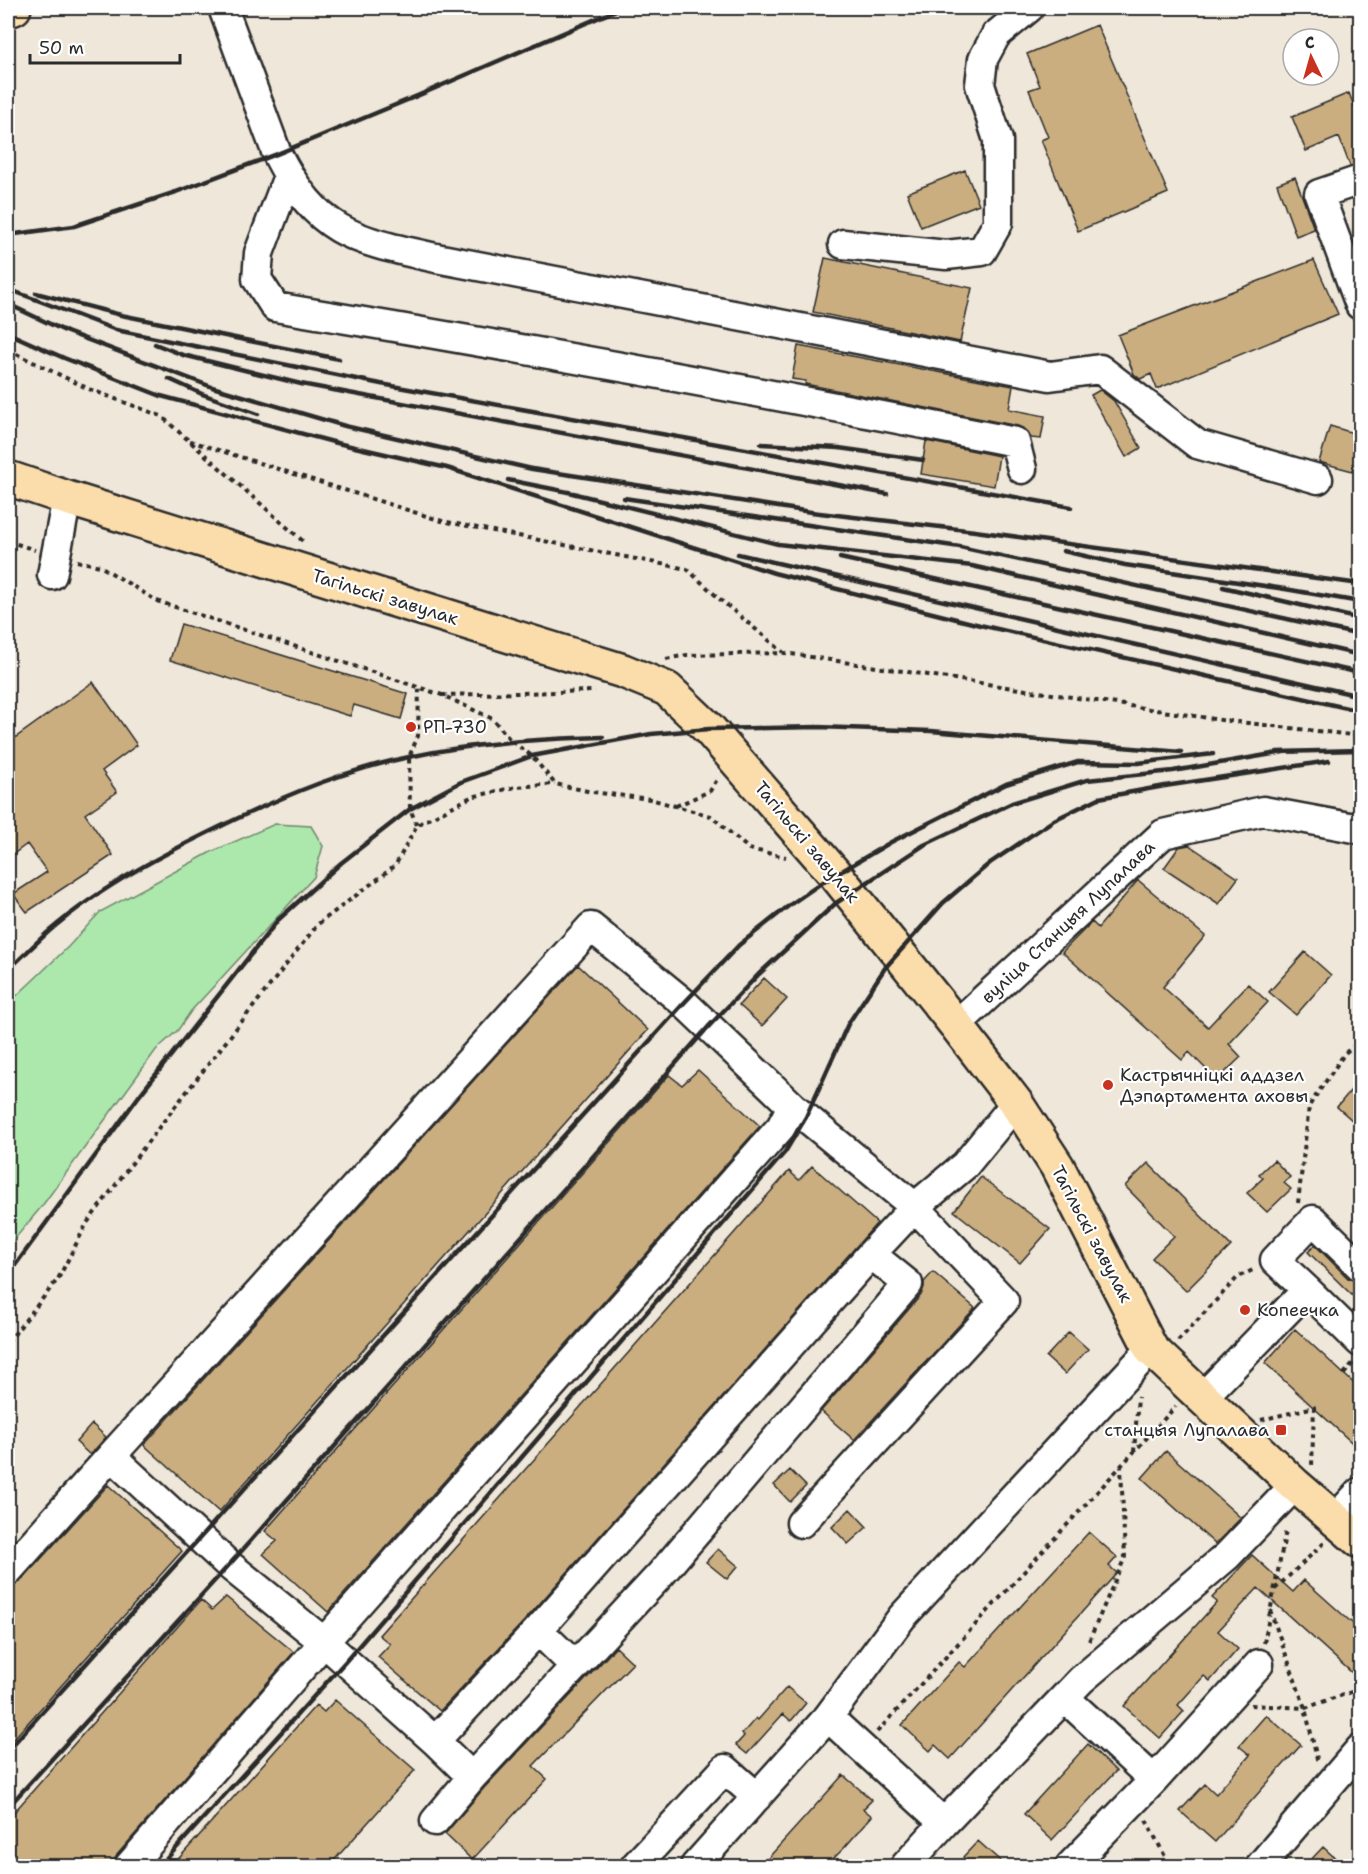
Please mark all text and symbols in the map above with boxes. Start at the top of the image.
scale bar [30,27,180,65]
north arrow [1281,27,1341,87]
text: С [1304,32,1316,53]
text: 50 m [39,36,84,60]
street label: Тагільскі завулак [309,563,462,631]
place label: РП-730 [423,715,487,739]
marker: РП-730 [404,720,418,734]
street label: Тагільскі завулак [749,776,865,908]
street label: вуліца Станцыя Лупалава [976,835,1160,1009]
place label: Кастрычніцкі аддзел Дэпартамента аховы [1120,1063,1308,1108]
marker: Кастрычніцкі аддзел Дэпартамента аховы [1101,1078,1115,1092]
street label: Тагільскі завулак [1046,1161,1138,1307]
place label: Копеечка [1257,1298,1339,1322]
marker: Копеечка [1238,1303,1252,1317]
place label: станцыя Лупалава [1104,1418,1269,1442]
marker: станцыя Лупалава [1274,1423,1288,1437]

